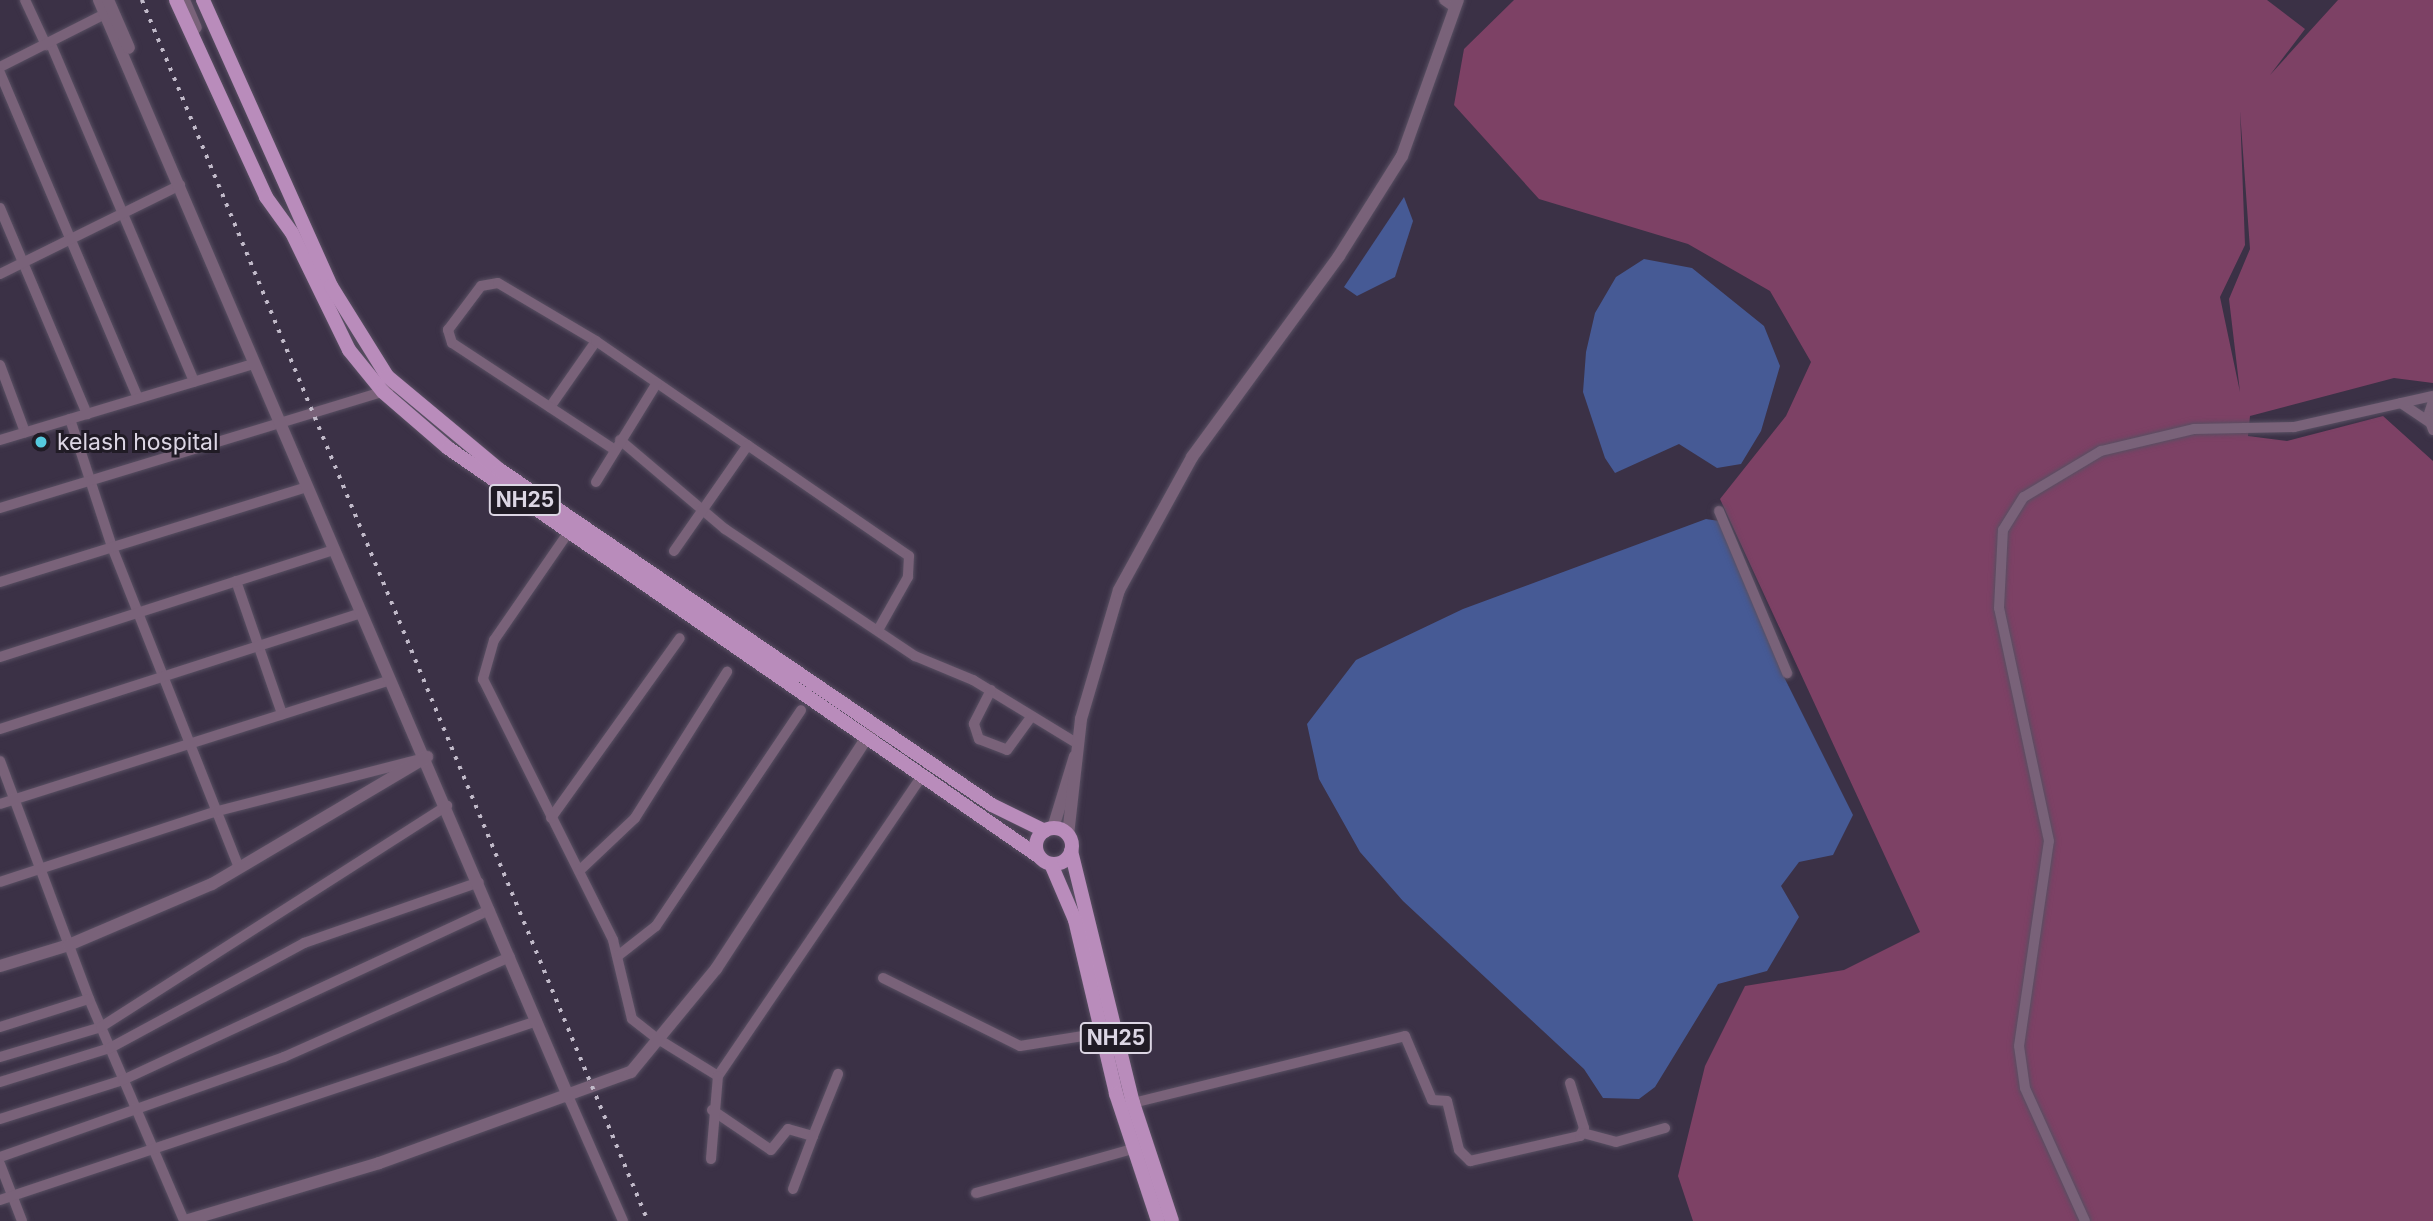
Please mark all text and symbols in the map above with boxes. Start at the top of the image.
place label: kelash hospital [57,428,219,456]
marker: kelash hospital [31,432,51,452]
road number: NH25 [488,482,562,518]
road number: NH25 [1079,1020,1153,1056]

